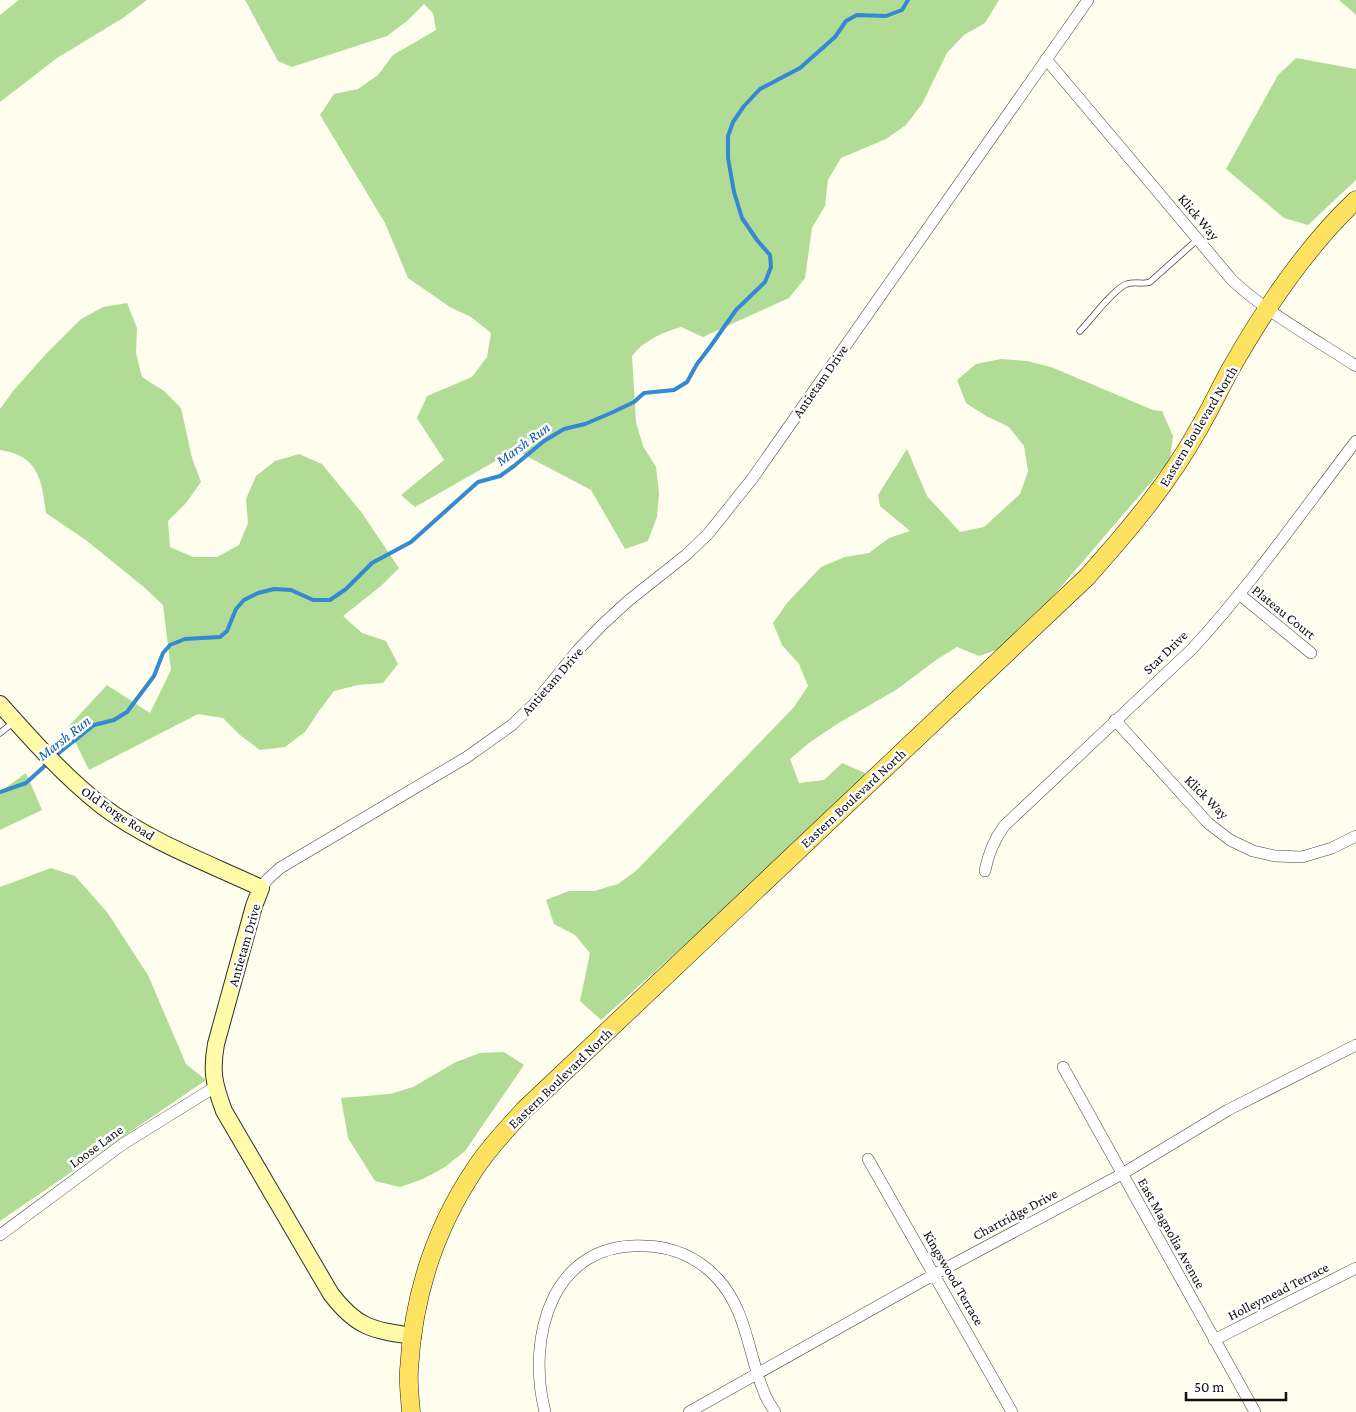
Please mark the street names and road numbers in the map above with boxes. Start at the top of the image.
street label: Klick Way [1175,191,1223,244]
street label: Antietam Drive [789,341,851,421]
street label: Eastern Boulevard North [1156,362,1241,489]
street label: Plateau Court [1249,582,1319,643]
street label: Star Drive [1139,627,1191,677]
street label: Antietam Drive [518,644,586,718]
street label: Eastern Boulevard North [797,745,909,851]
street label: Klick Way [1182,772,1233,823]
street label: Old Forge Road [78,783,158,844]
street label: Antietam Drive [225,902,263,988]
street label: Eastern Boulevard North [505,1024,616,1132]
street label: Loose Lane [66,1121,126,1171]
street label: East Magnolia Avenue [1135,1175,1209,1291]
street label: Chartridge Drive [970,1185,1060,1243]
street label: Kingswood Terrace [920,1228,988,1328]
street label: Holleymead Terrace [1225,1259,1331,1323]

